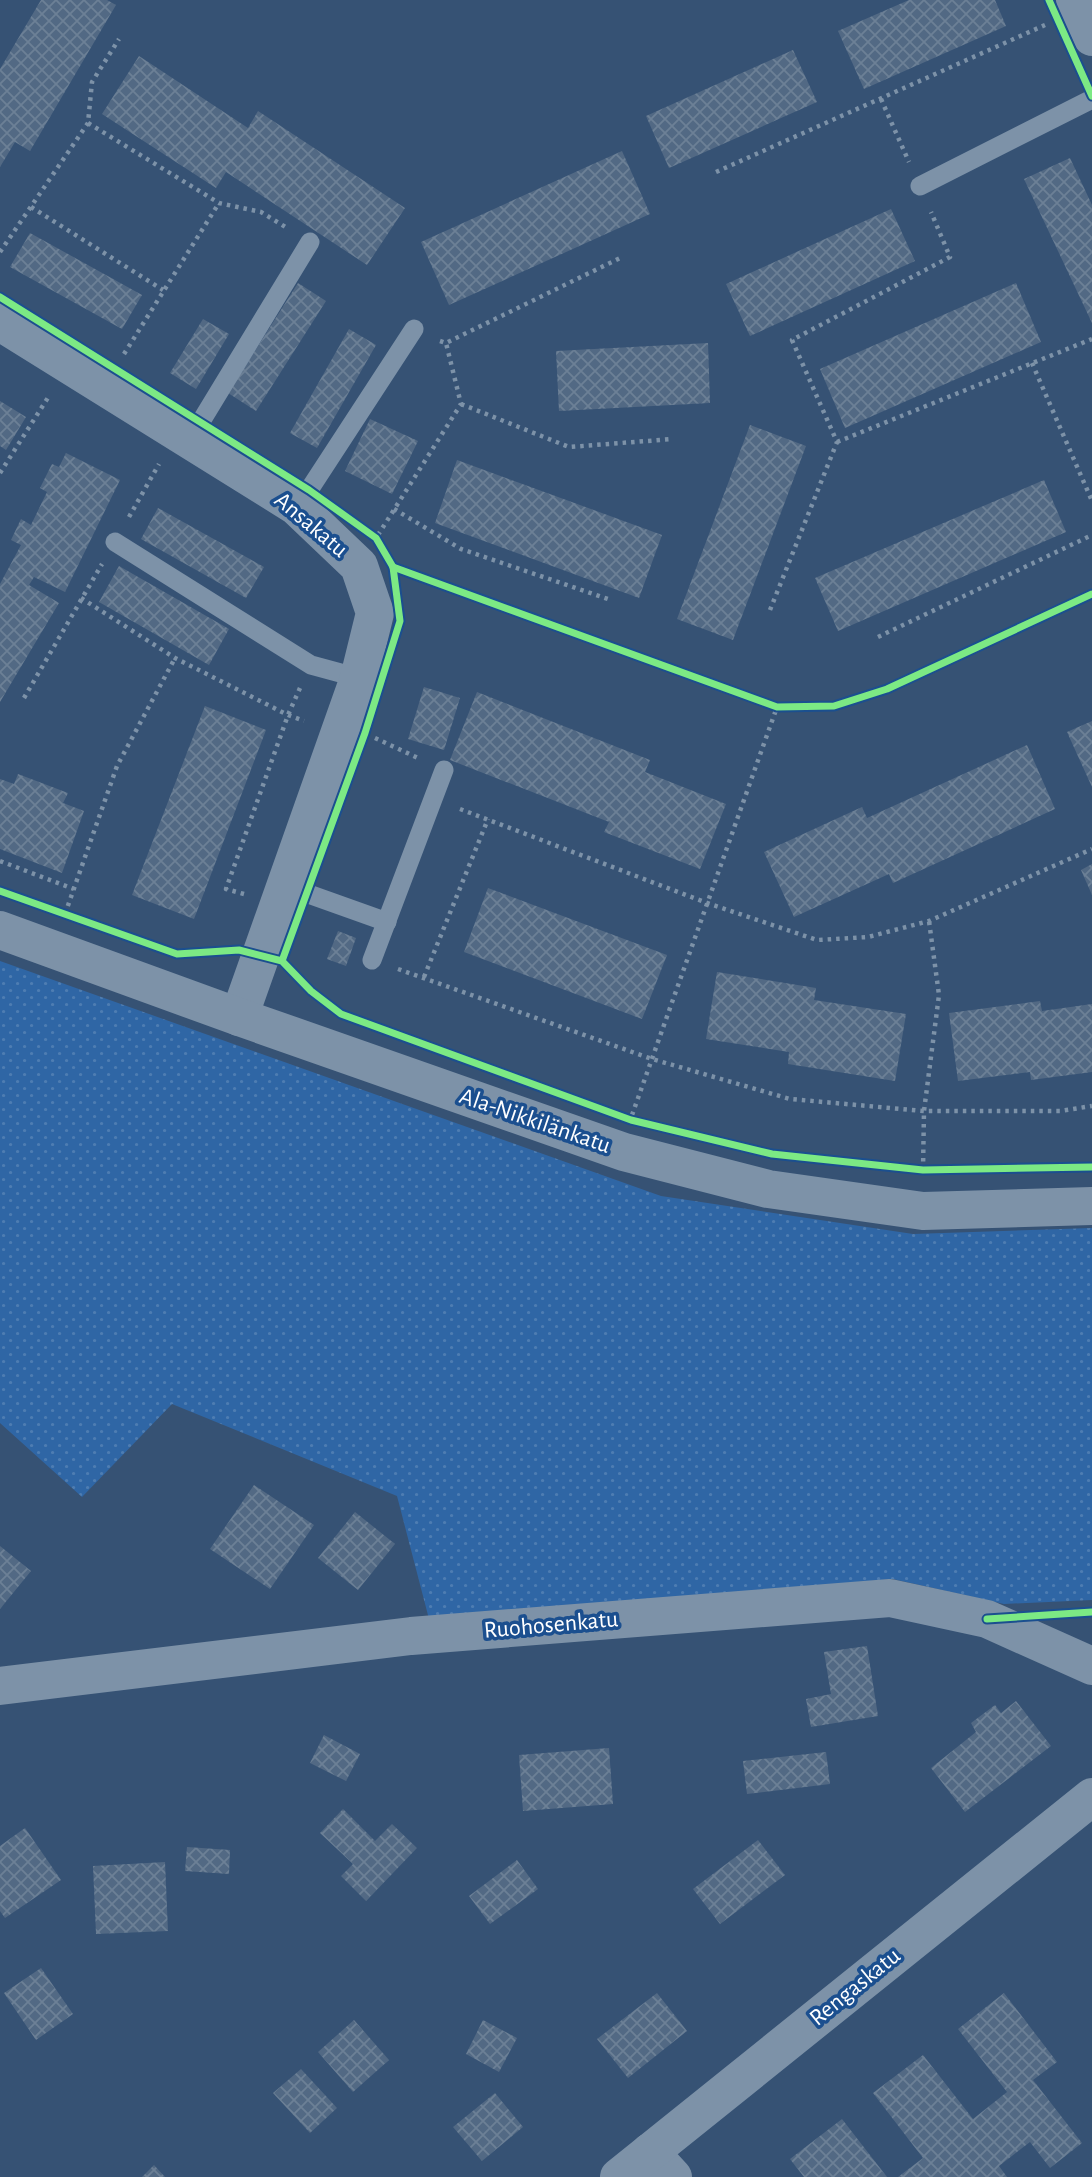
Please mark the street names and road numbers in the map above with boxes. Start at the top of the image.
street label: Ansakatu [270,488,352,562]
street label: Ala-Nikkilänkatu [456,1084,614,1158]
street label: Ruohosenkatu [483,1607,619,1643]
street label: Rengaskatu [805,1943,905,2031]

